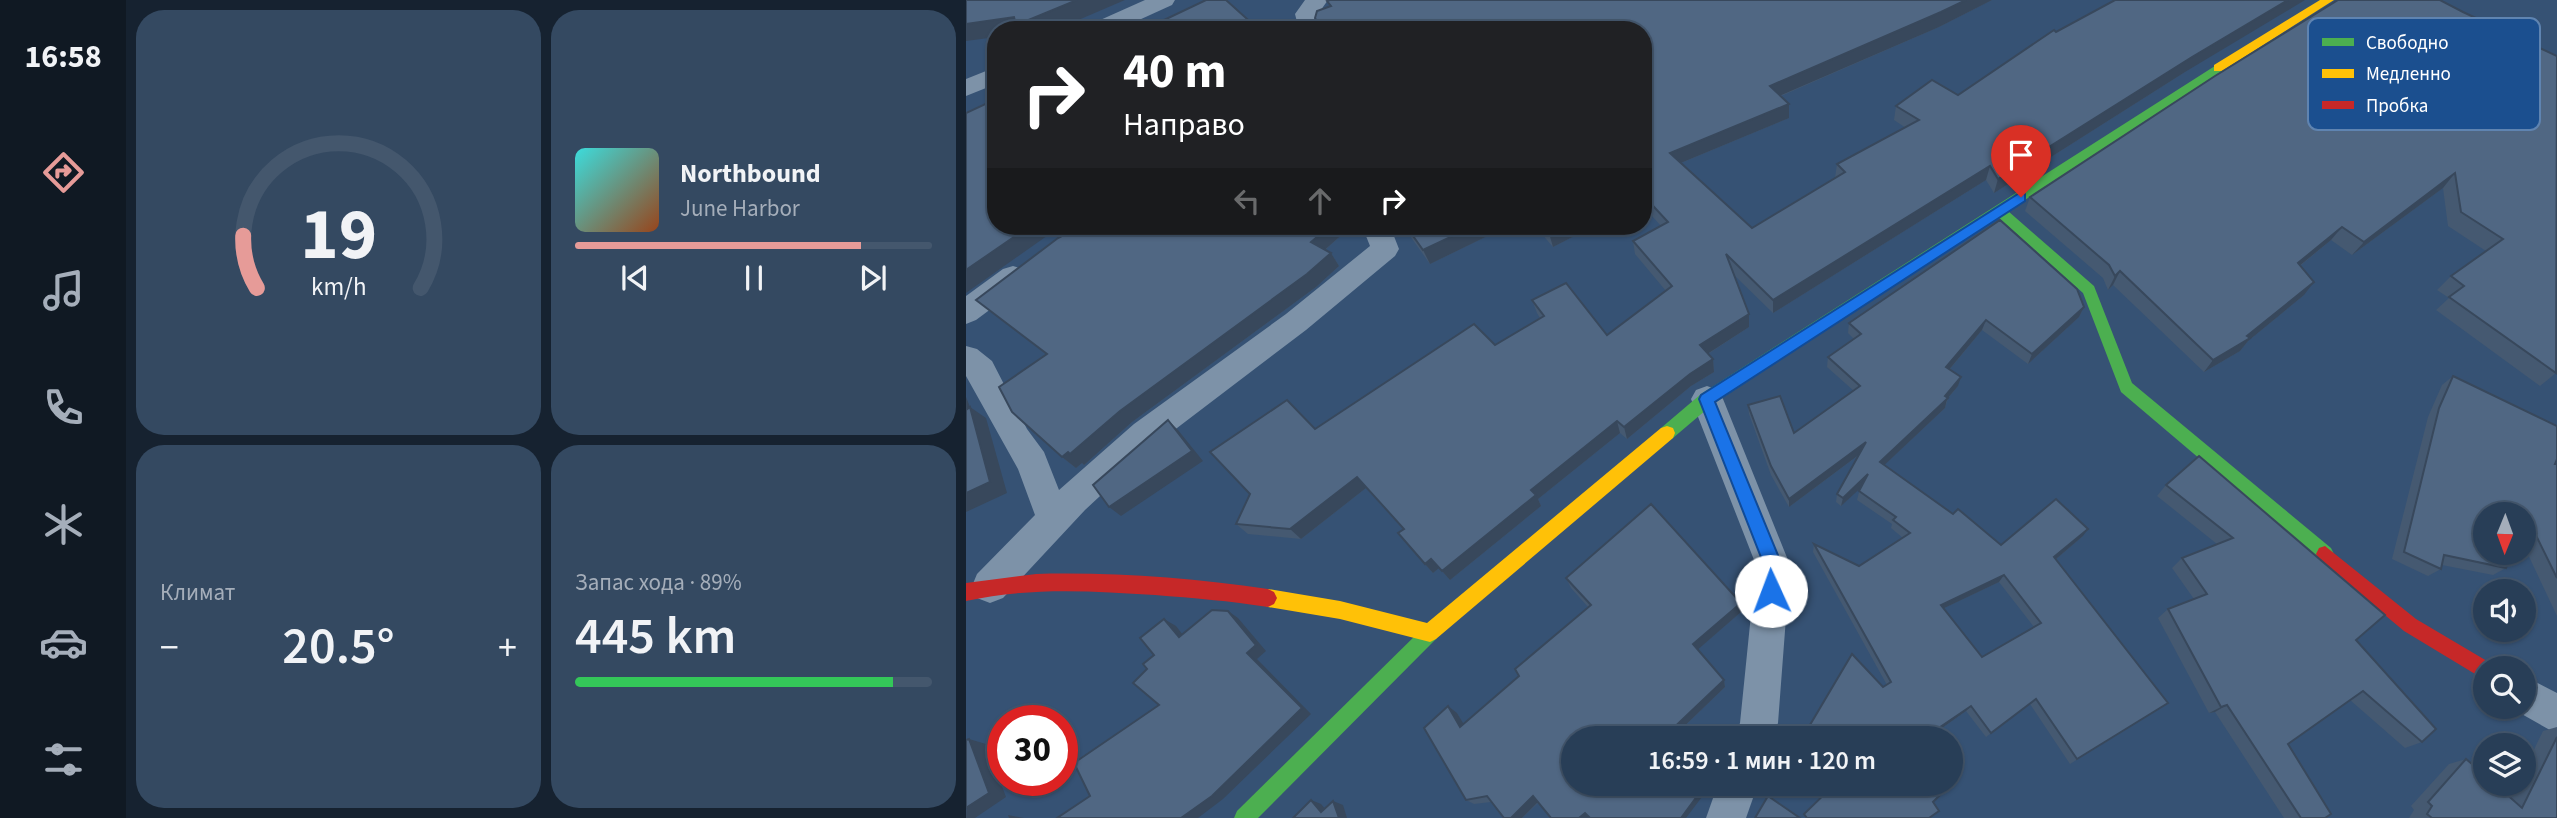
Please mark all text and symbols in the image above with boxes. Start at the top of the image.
legend [2308,18,2540,130]
text: Свободно [2366,30,2449,57]
text: 16:58 [24,34,102,80]
text: 40 m [1123,37,1227,107]
icon: right [1008,49,1099,140]
text: Медленно [2366,61,2451,88]
text: Пробка [2366,93,2428,120]
text: Направо [1123,102,1245,148]
pin [1991,125,2051,197]
icon: arrive [2002,136,2040,174]
icon: directions [39,148,88,197]
text: Northbound [680,155,821,192]
icon: left [1228,182,1266,220]
icon: ahead [1301,182,1339,220]
icon: right [1374,182,1412,220]
text: 19 [300,184,377,288]
text: June Harbor [680,192,800,225]
icon: previous [616,259,654,297]
icon: pause [735,259,773,297]
icon: next [854,259,892,297]
icon: music [39,266,88,315]
text: km/h [311,269,366,305]
icon: phone [39,383,88,432]
icon: climate [39,500,88,549]
north arrow [2473,502,2536,565]
map controls [2473,502,2536,796]
position arrow [1734,554,1808,628]
text: Запас хода · 89% [575,566,742,599]
text: Климат [160,576,235,609]
button: sound [2473,579,2536,642]
text: 445 km [575,600,736,674]
text: 20.5° [282,610,395,684]
icon: car [39,618,88,667]
text: − [160,621,179,675]
text: + [498,621,517,675]
button: search [2473,656,2536,719]
speed limit sign: 30 [987,705,1078,796]
button: layers [2473,733,2536,796]
icon: filters [39,735,88,784]
text: 16:59 · 1 мин · 120 m [1648,742,1876,779]

